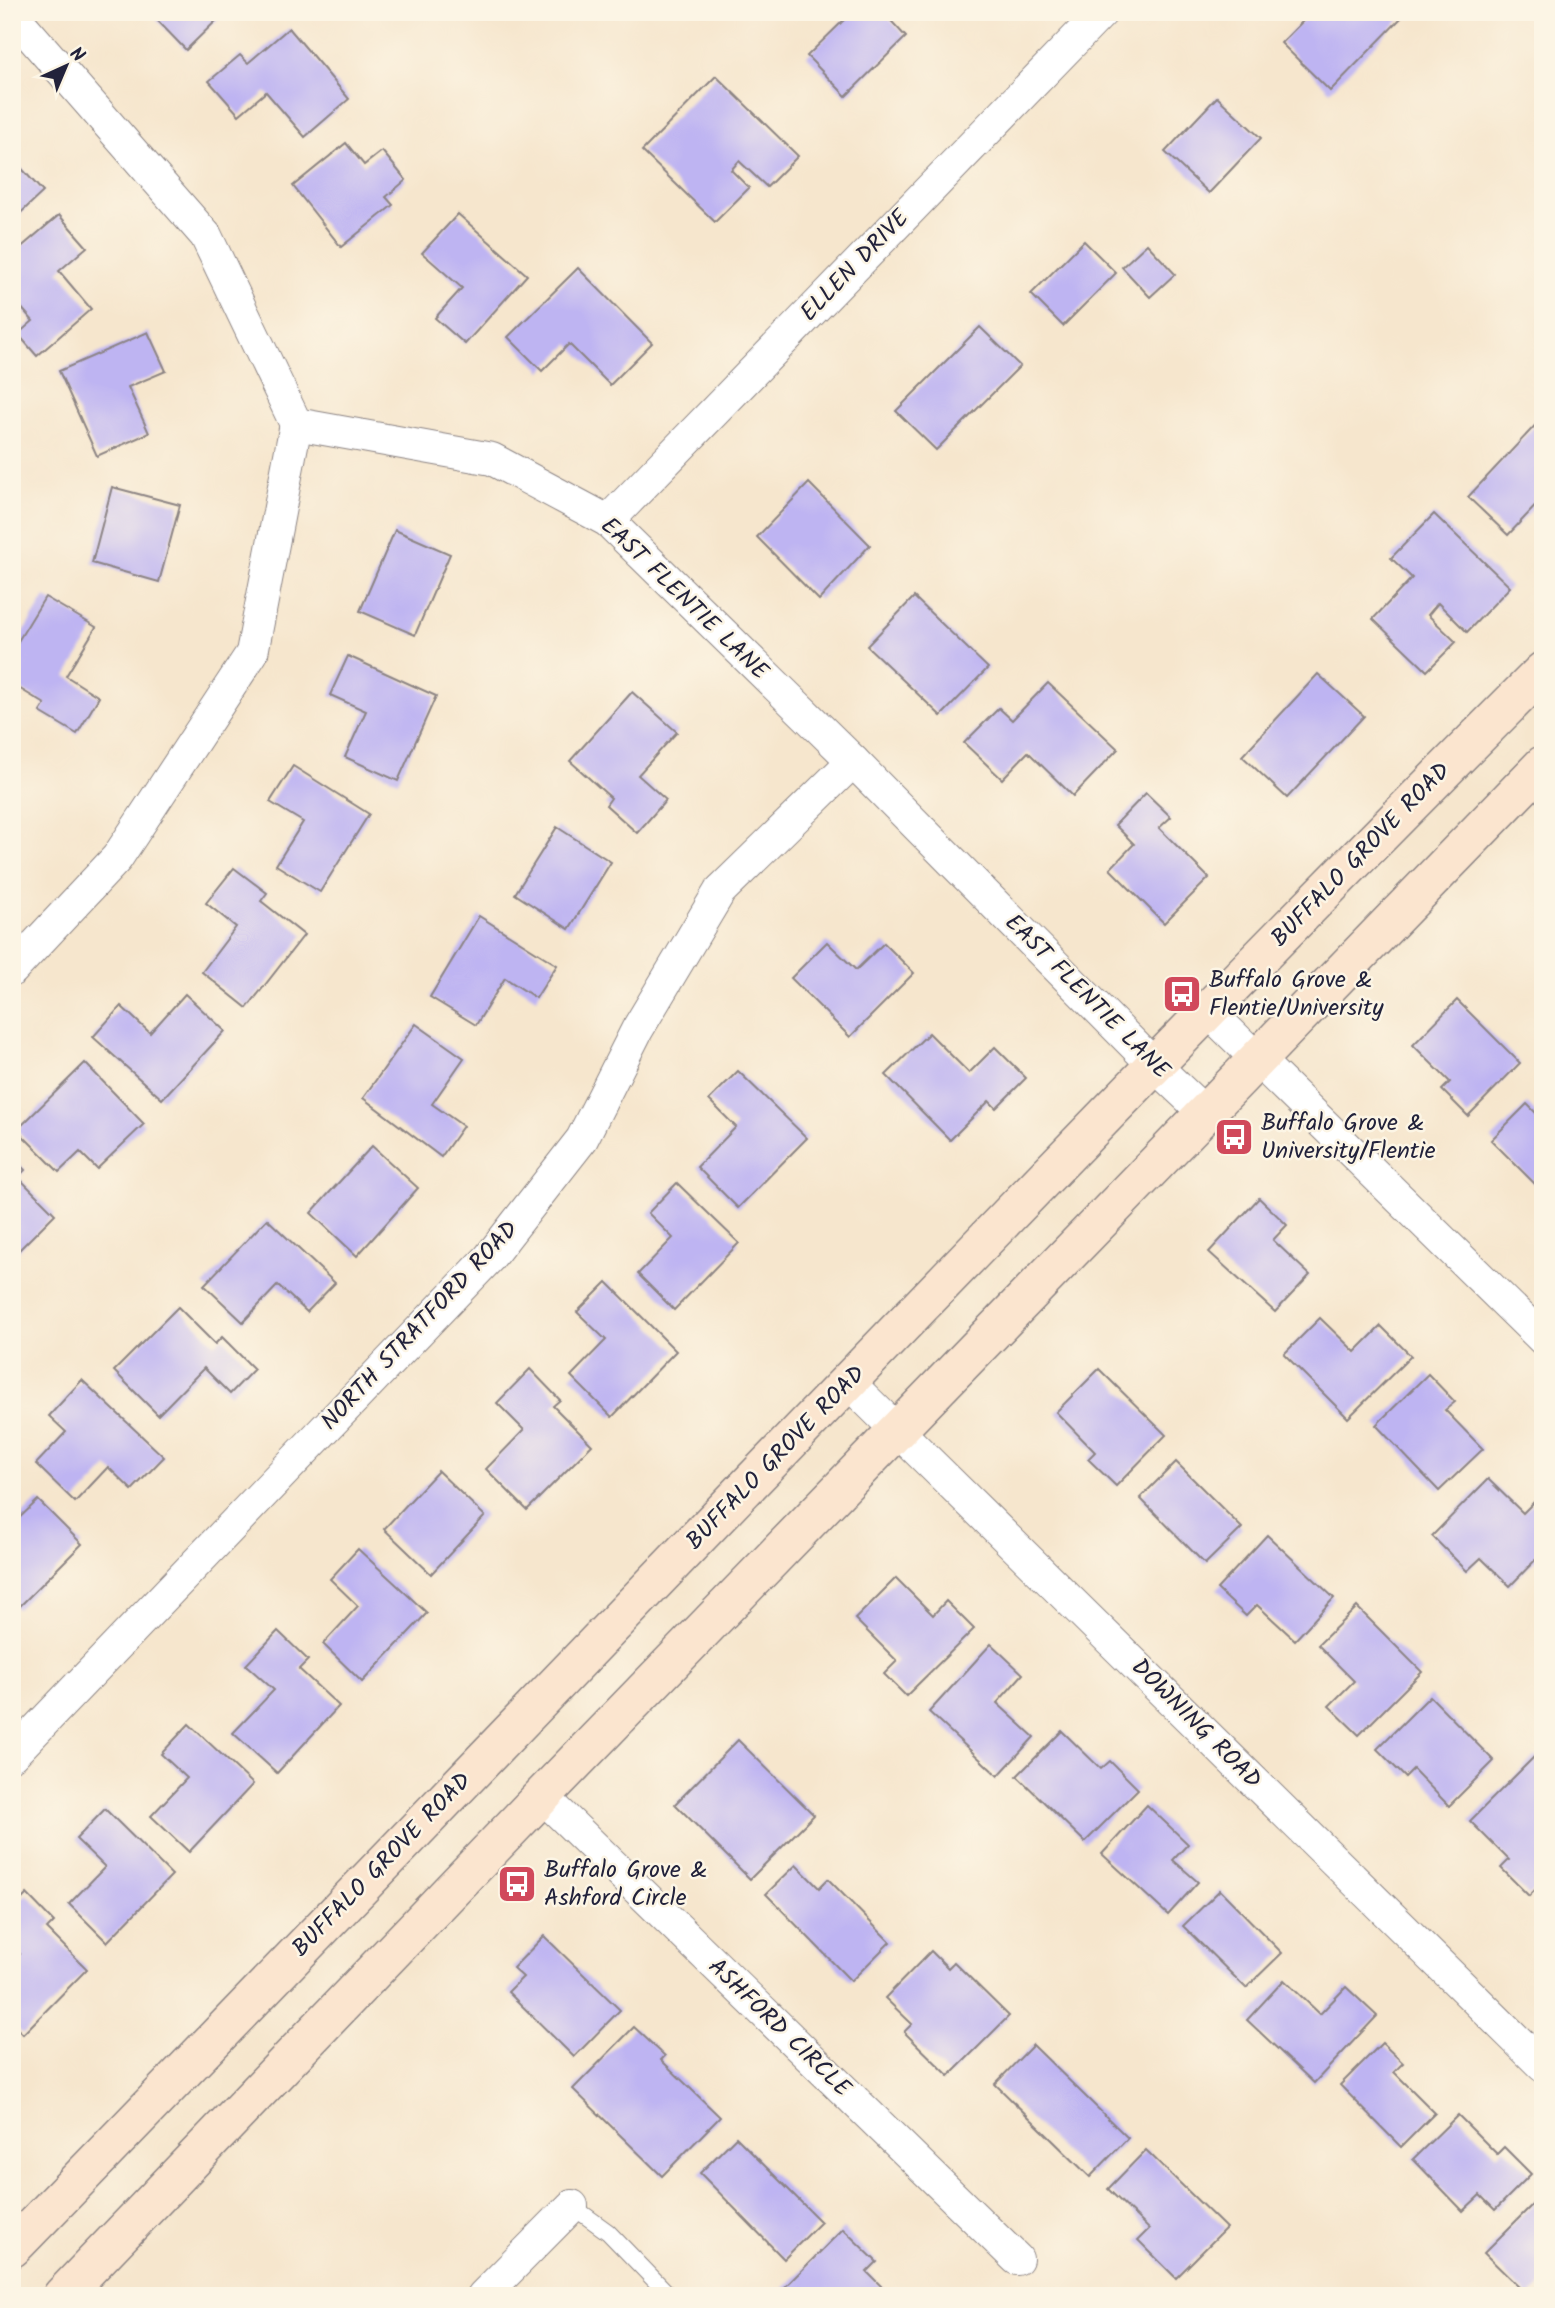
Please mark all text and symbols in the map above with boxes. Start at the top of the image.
north arrow [32,32,102,102]
text: N [62,40,91,70]
street label: ELLEN DRIVE [791,200,920,331]
street label: EAST FLENTIE LANE [591,508,778,691]
street label: BUFFALO GROVE ROAD [1262,753,1460,957]
street label: EAST FLENTIE LANE [995,905,1180,1090]
place label: Buffalo Grove & Flentie/University [1209,961,1384,1028]
bus stop icon: Buffalo Grove & Flentie/University [1161,973,1203,1015]
place label: Buffalo Grove & University/Flentie [1261,1104,1436,1171]
bus stop icon: Buffalo Grove & University/Flentie [1213,1116,1255,1158]
street label: NORTH STRATFORD ROAD [312,1212,528,1440]
street label: BUFFALO GROVE ROAD [677,1356,875,1560]
street label: DOWNING ROAD [1121,1649,1271,1799]
street label: BUFFALO GROVE ROAD [283,1763,481,1967]
place label: Buffalo Grove & Ashford Circle [544,1851,707,1918]
bus stop icon: Buffalo Grove & Ashford Circle [496,1863,538,1905]
street label: ASHFORD CIRCLE [698,1949,861,2108]

